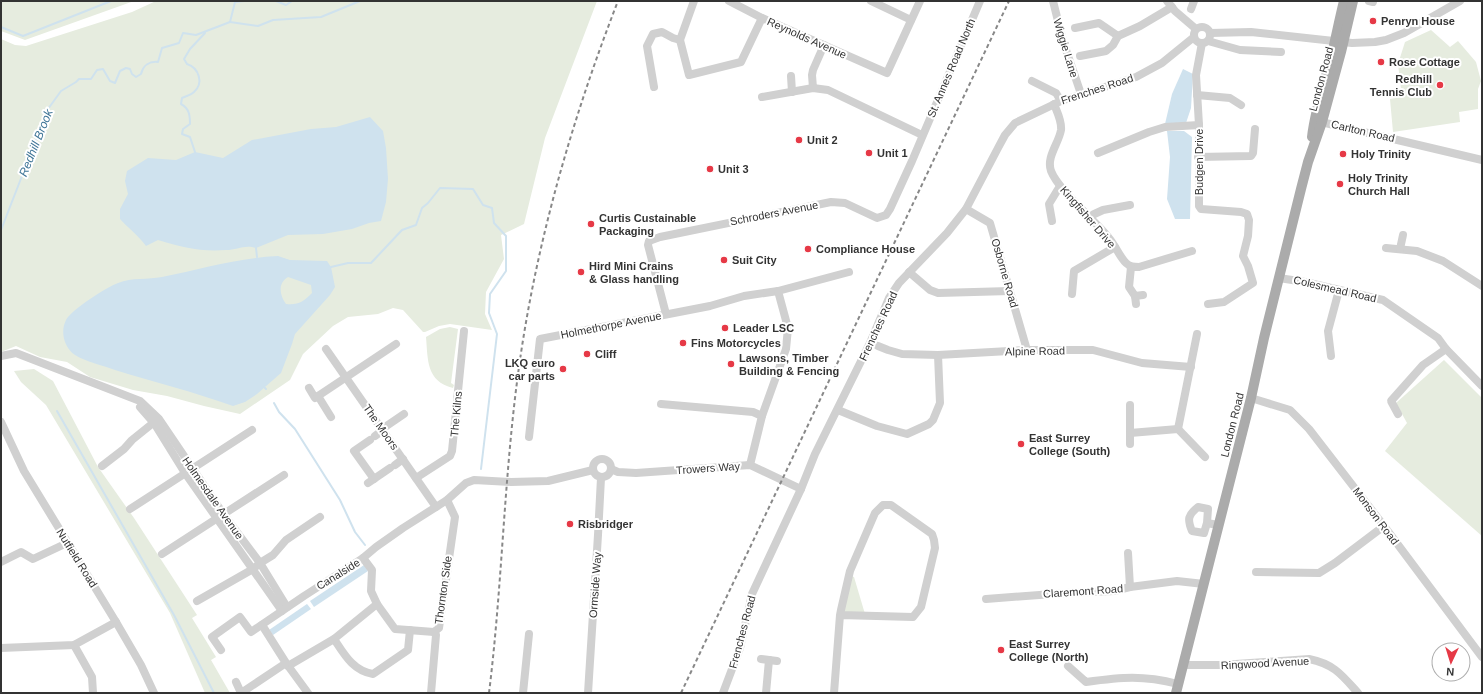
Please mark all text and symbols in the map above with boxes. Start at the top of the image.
street label: Reynolds Avenue [766,15,848,61]
place label: Penryn House [1381,15,1455,27]
marker: Penryn House [1368,16,1378,26]
street label: St. Annes Road North [925,17,977,119]
street label: Wiggie Lane [1051,17,1081,79]
street label: London Road [1307,46,1335,112]
place label: Rose Cottage [1389,56,1460,68]
marker: Rose Cottage [1376,57,1386,67]
street label: Frenches Road [1059,72,1135,106]
place label: Redhill Tennis Club [1370,73,1432,98]
marker: Redhill Tennis Club [1435,80,1445,90]
water label: Redhill Brook [16,106,56,179]
street label: Carlton Road [1330,118,1396,144]
street label: Budgen Drive [1193,129,1205,195]
place label: Unit 2 [807,134,838,146]
marker: Unit 2 [794,135,804,145]
place label: Unit 1 [877,147,908,159]
marker: Unit 1 [864,148,874,158]
place label: Holy Trinity [1351,148,1412,160]
marker: Holy Trinity [1338,149,1348,159]
place label: Unit 3 [718,163,749,175]
marker: Unit 3 [705,164,715,174]
place label: Holy Trinity Church Hall [1348,172,1410,197]
marker: Holy Trinity Church Hall [1335,179,1345,189]
street label: Kingfisher Drive [1058,184,1118,250]
street label: Schroders Avenue [729,199,819,227]
place label: Curtis Custainable Packaging [599,212,696,237]
marker: Curtis Custainable Packaging [586,219,596,229]
street label: Osborne Road [989,237,1021,309]
place label: Compliance House [816,243,915,255]
marker: Compliance House [803,244,813,254]
place label: Suit City [732,254,777,266]
marker: Suit City [719,255,729,265]
place label: Hird Mini Crains & Glass handling [589,260,679,285]
marker: Hird Mini Crains & Glass handling [576,267,586,277]
street label: Colesmead Road [1292,274,1378,304]
street label: Frenches Road [857,289,899,363]
street label: Holmethorpe Avenue [560,309,662,341]
place label: Leader LSC [733,322,794,334]
marker: Leader LSC [720,323,730,333]
place label: Fins Motorcycles [691,337,781,349]
marker: Fins Motorcycles [678,338,688,348]
street label: Alpine Road [1005,344,1065,358]
place label: Cliff [595,348,617,360]
marker: Cliff [582,349,592,359]
place label: Lawsons, Timber Building & Fencing [739,352,839,377]
place label: LKQ euro car parts [505,357,555,382]
marker: Lawsons, Timber Building & Fencing [726,359,736,369]
marker: LKQ euro car parts [558,364,568,374]
street label: The Kilns [448,390,464,437]
street label: London Road [1218,391,1246,459]
street label: The Moors [361,402,401,452]
place label: East Surrey College (South) [1029,432,1111,457]
marker: East Surrey College (South) [1016,439,1026,449]
street label: Holmesdale Avenue [180,455,246,541]
street label: Trowers Way [676,460,741,476]
street label: Monson Road [1351,485,1401,547]
place label: Risbridger [578,518,634,530]
marker: Risbridger [565,519,575,529]
street label: Nutfield Road [54,527,100,589]
street label: Ormside Way [587,551,603,618]
street label: Thornton Side [432,555,454,625]
street label: Canalside [314,556,362,592]
street label: Claremont Road [1043,582,1123,600]
street label: Frenches Road [726,594,758,670]
place label: East Surrey College (North) [1009,638,1089,663]
north arrow [1431,642,1471,682]
marker: East Surrey College (North) [996,645,1006,655]
street label: Ringwood Avenue [1221,655,1309,671]
text: N [1446,666,1455,678]

